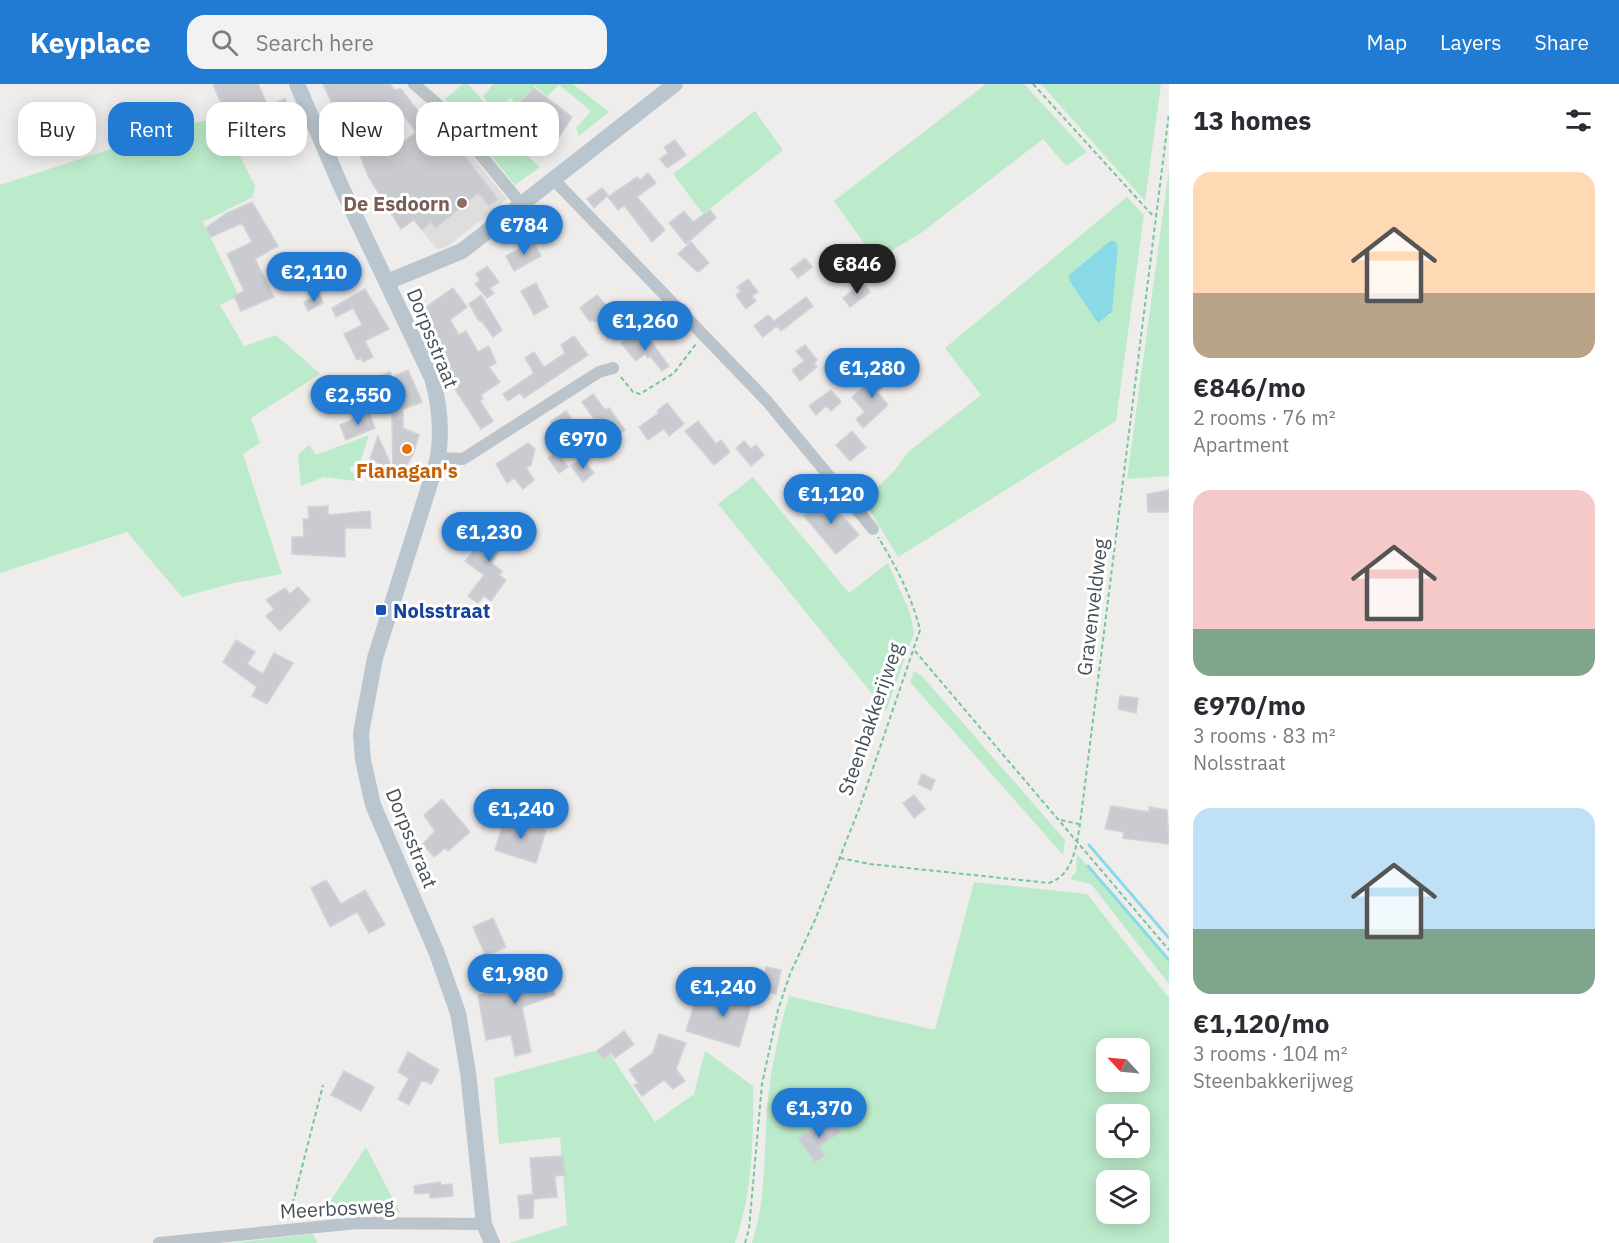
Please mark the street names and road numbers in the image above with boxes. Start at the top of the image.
street label: Dorpsstraat [401,284,465,392]
street label: Gravenveldweg [1070,536,1114,677]
street label: Steenbakkerijweg [831,639,909,799]
street label: Dorpsstraat [380,784,444,892]
street label: Meerbosweg [279,1191,395,1224]

